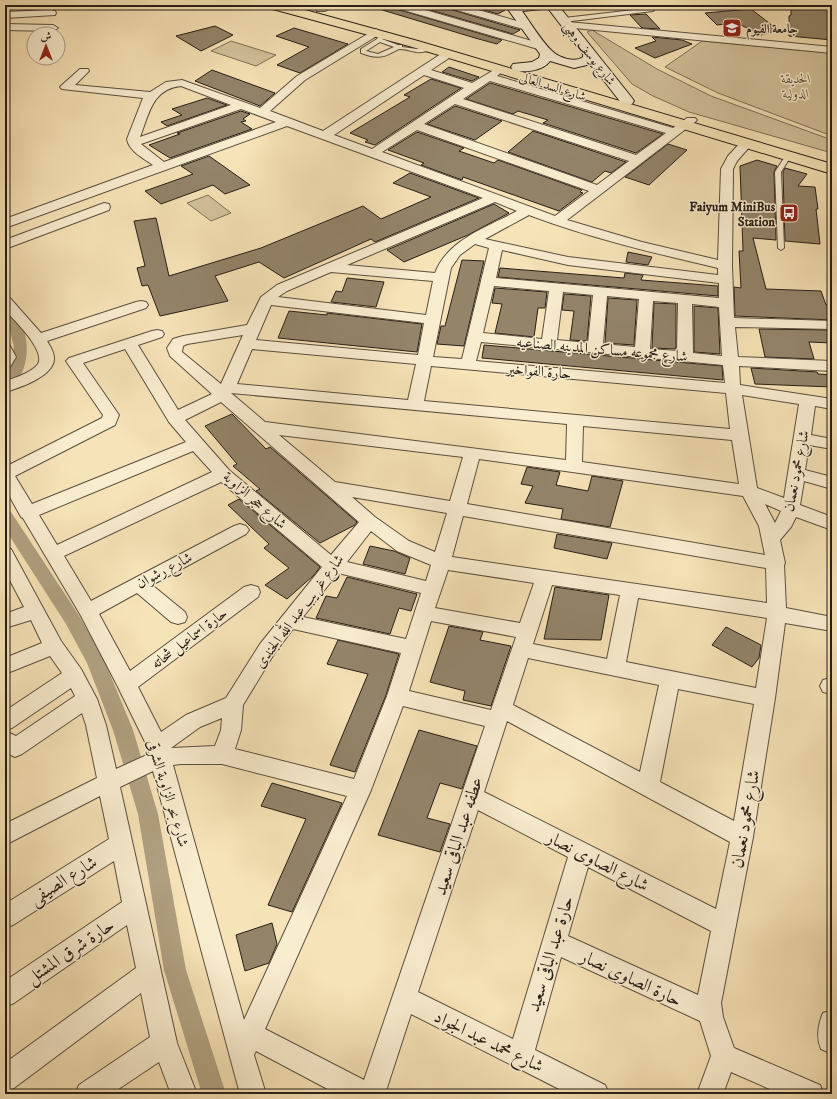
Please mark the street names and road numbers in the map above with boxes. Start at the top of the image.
street label: شارع يوسف وهبى [557,19,619,90]
street label: شارع السد العالى [517,69,588,108]
street label: شارع مجموعه مساكن المدينه الصناعيه [515,333,688,369]
street label: حارة الفواخير [504,359,572,384]
street label: شارع محمود نعمان [779,429,817,514]
street label: شارع حجر الزاوية [217,467,291,536]
street label: شارع رشوان [133,548,197,596]
street label: شارع غريب عبد الله الجندى [248,549,351,674]
street label: حارة اسماعيل شحاته [147,604,232,674]
street label: شارع بحر الزاوية الشرقى [139,737,193,850]
street label: شارع محمود نعمان [727,768,768,870]
street label: عطفه عبد الباقى سعيد [429,774,488,898]
street label: شارع الصاوى نصار [540,826,652,900]
street label: شارع الصيفى [26,851,103,913]
street label: حارة عبد الباقى سعيد [523,894,579,1015]
street label: حارة شرق المشتل [22,914,119,990]
street label: حارة الصاوى نصار [575,945,685,1012]
street label: شارع محمد عبد الجواد [429,1006,547,1081]

